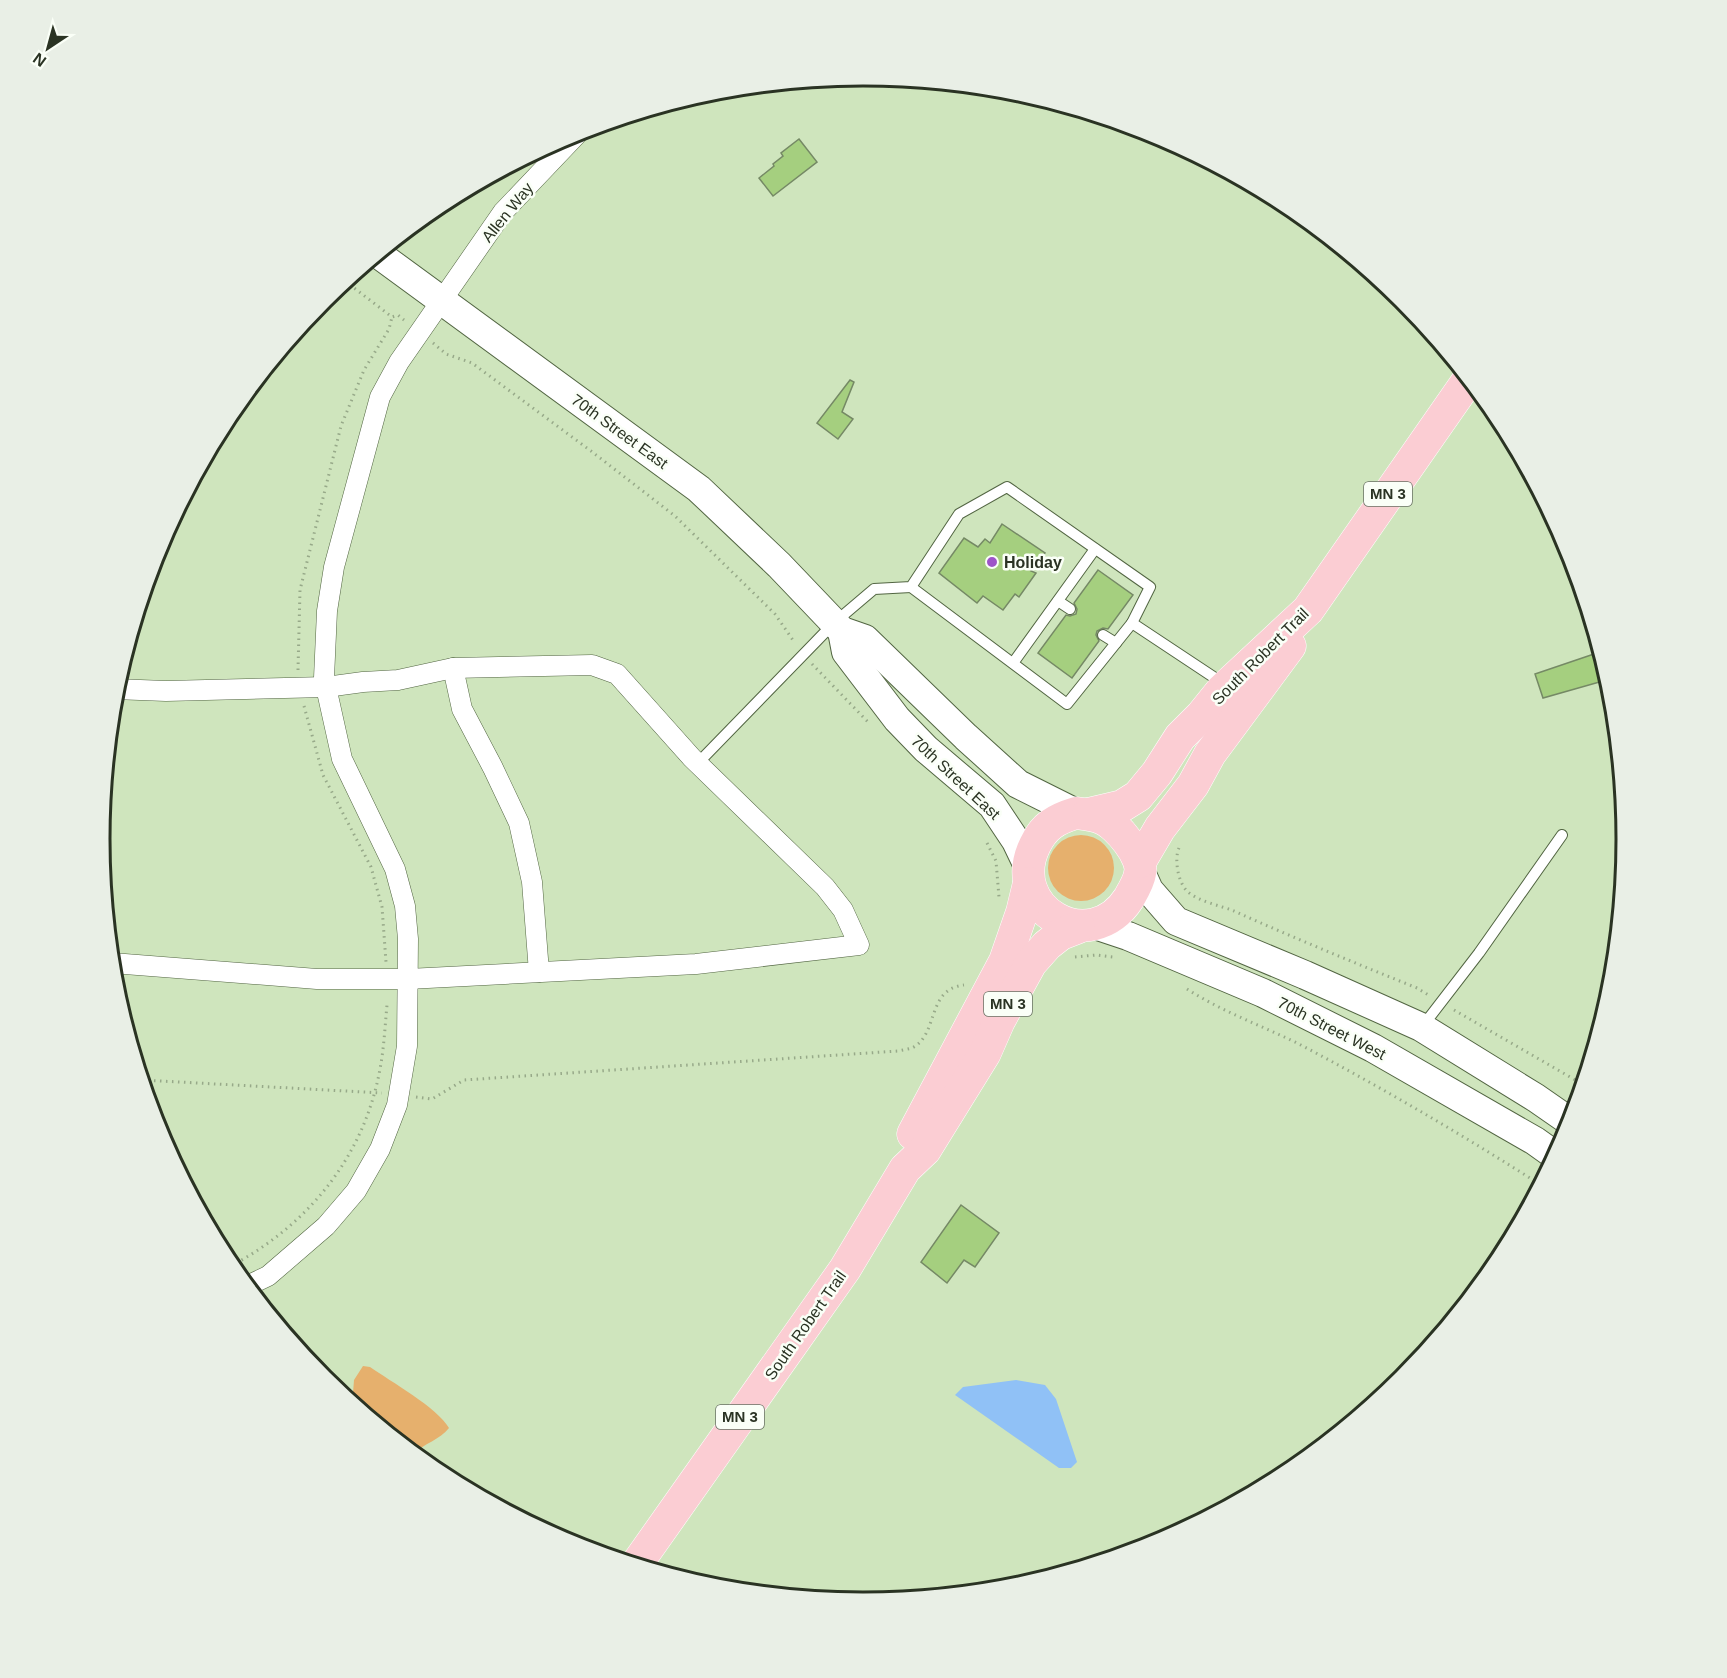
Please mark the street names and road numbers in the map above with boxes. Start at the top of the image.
street label: Allen Way [478,179,536,245]
street label: 70th Street East [568,391,672,472]
road number: MN 3 [1364,482,1412,506]
street label: South Robert Trail [1209,605,1312,708]
street label: 70th Street East [908,732,1004,823]
road number: MN 3 [984,992,1032,1016]
street label: 70th Street West [1275,994,1389,1063]
street label: South Robert Trail [761,1268,849,1383]
road number: MN 3 [716,1405,764,1429]

